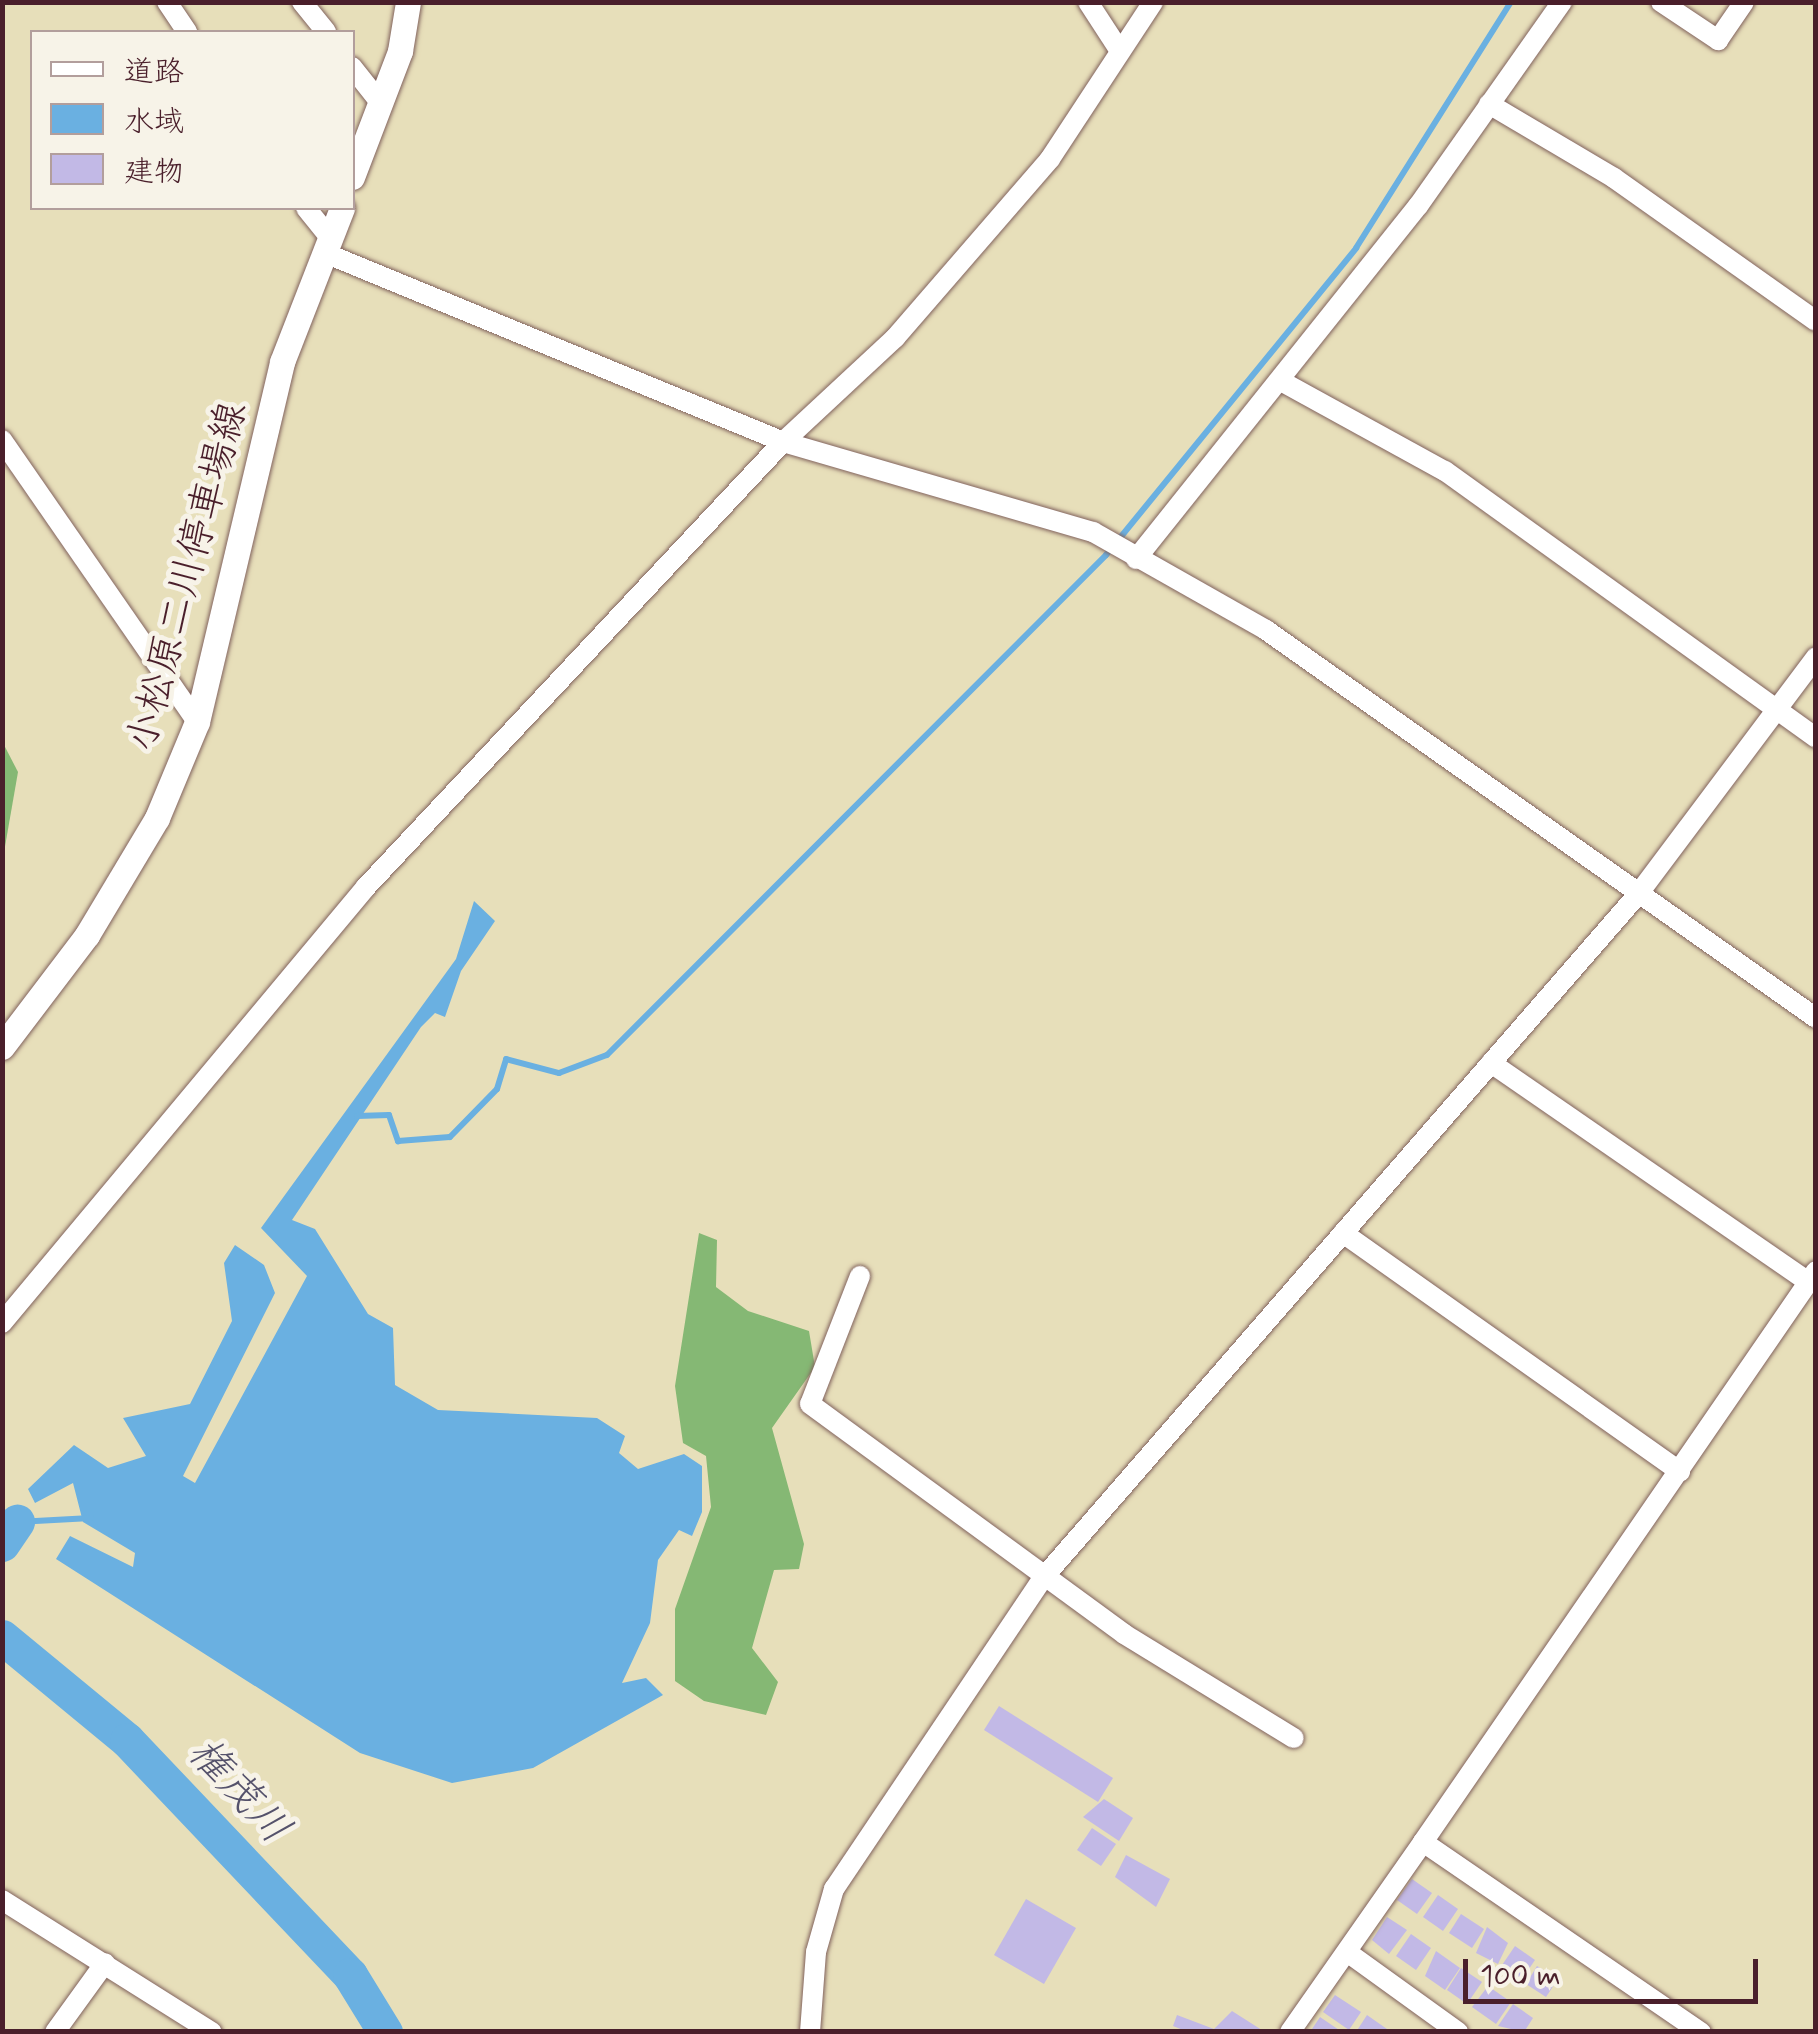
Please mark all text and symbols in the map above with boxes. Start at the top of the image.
legend [30,30,355,210]
text: 道路 [124,53,184,92]
text: 水域 [124,103,184,142]
text: 建物 [124,153,184,192]
street label: 小松原二川停車場線 [118,397,258,757]
water label: 権茂川 [177,1729,299,1855]
scale bar [1468,1939,1763,2001]
text: 100 m [1480,1957,1561,1996]

